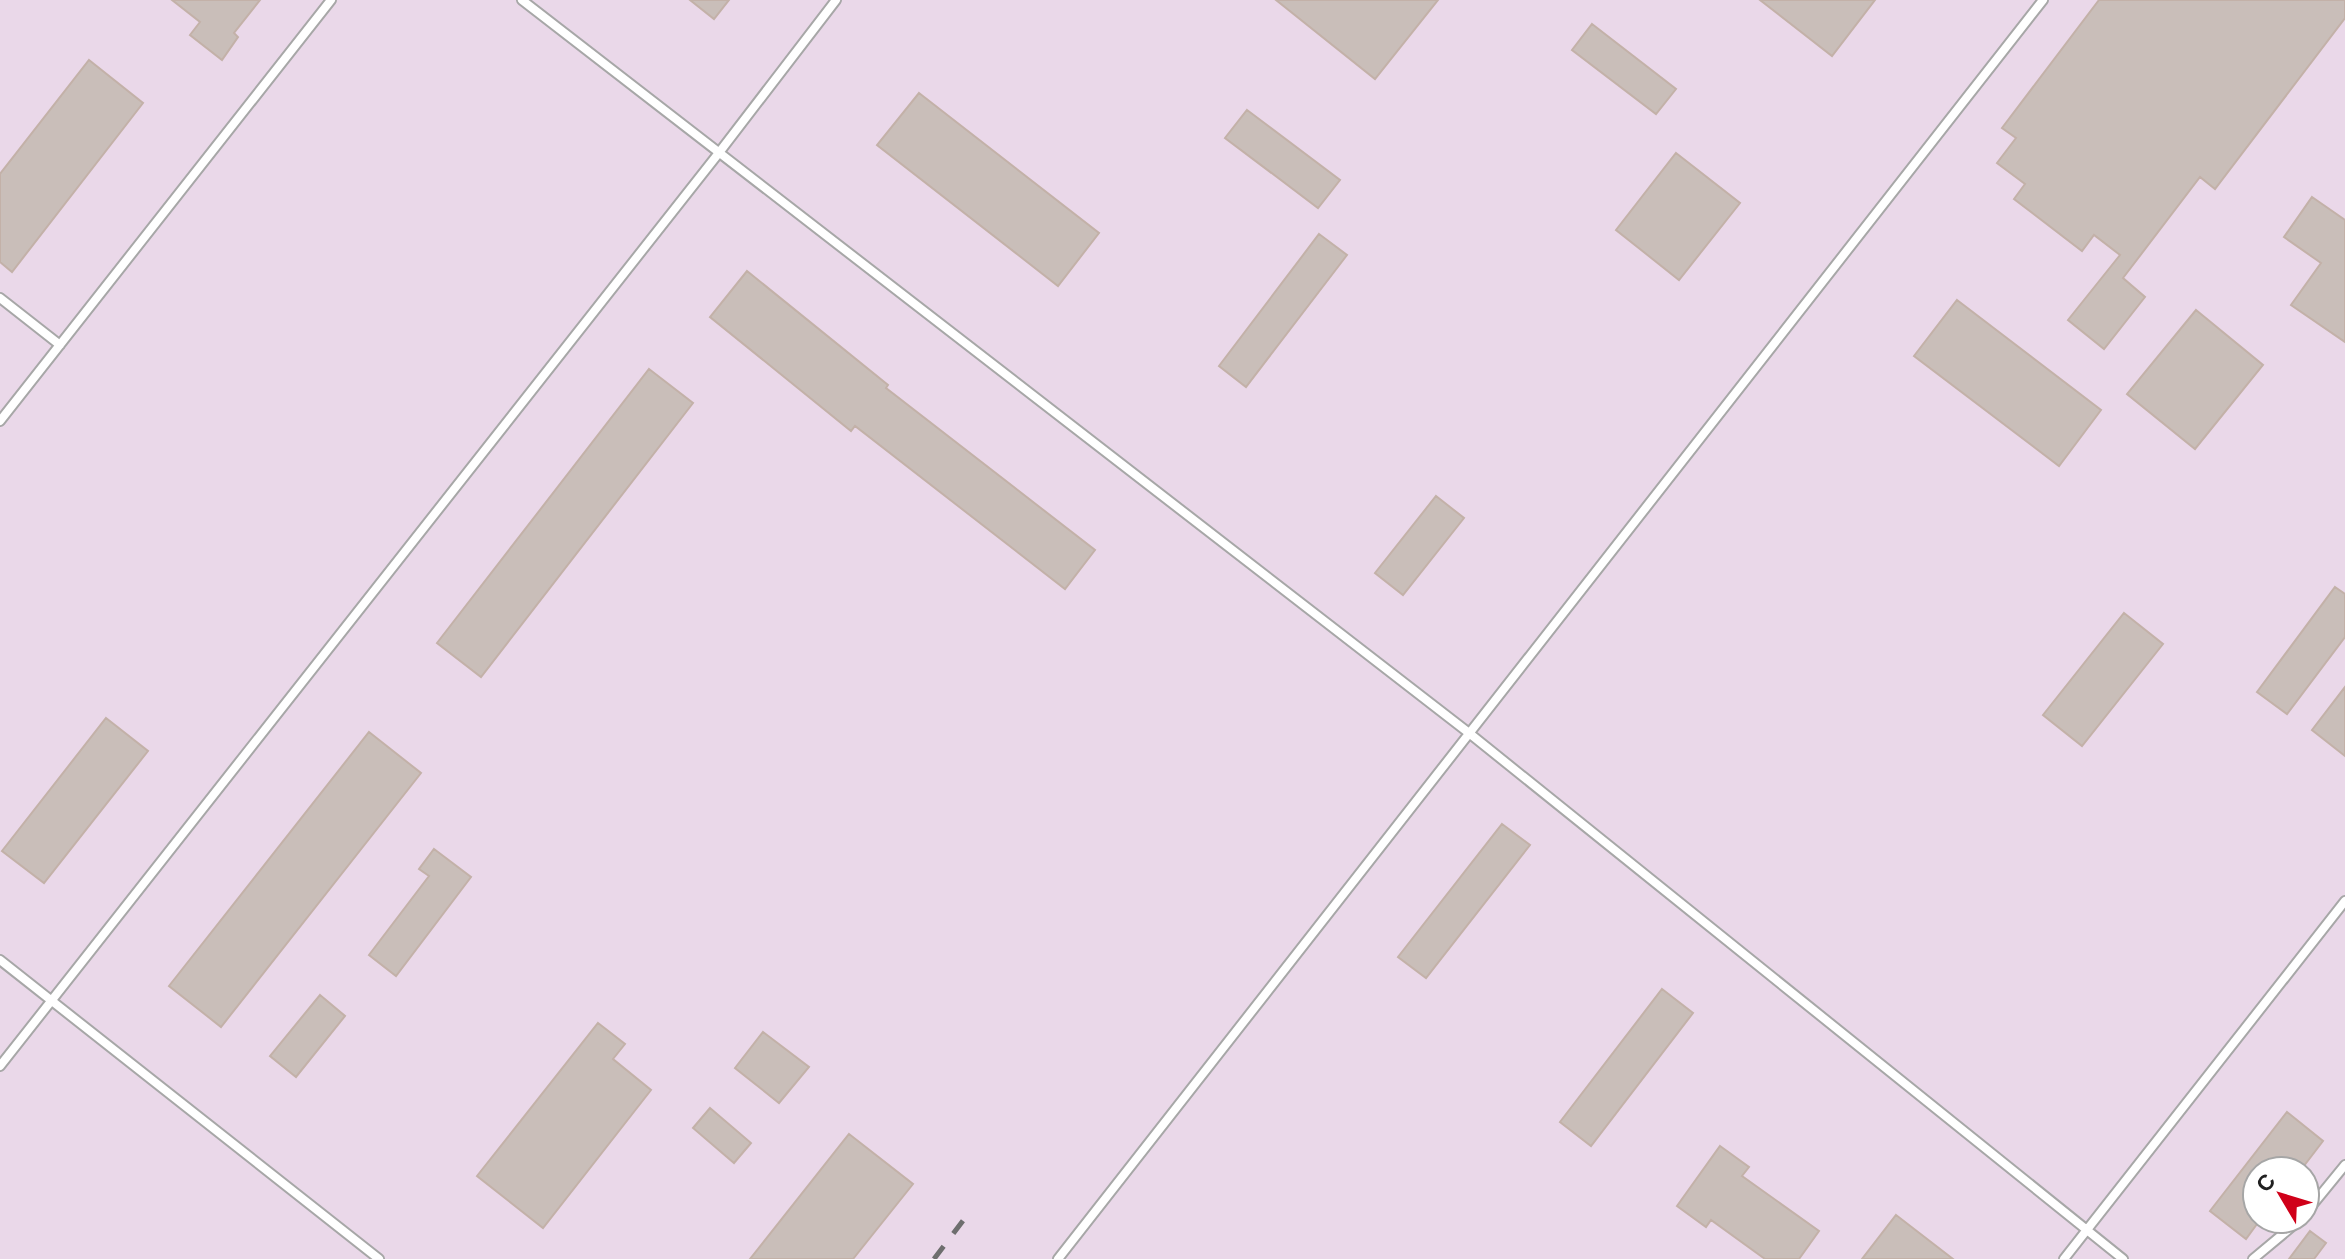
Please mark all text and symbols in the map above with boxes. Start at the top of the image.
north arrow [2241,1155,2321,1235]
text: С [2251,1169,2280,1197]

